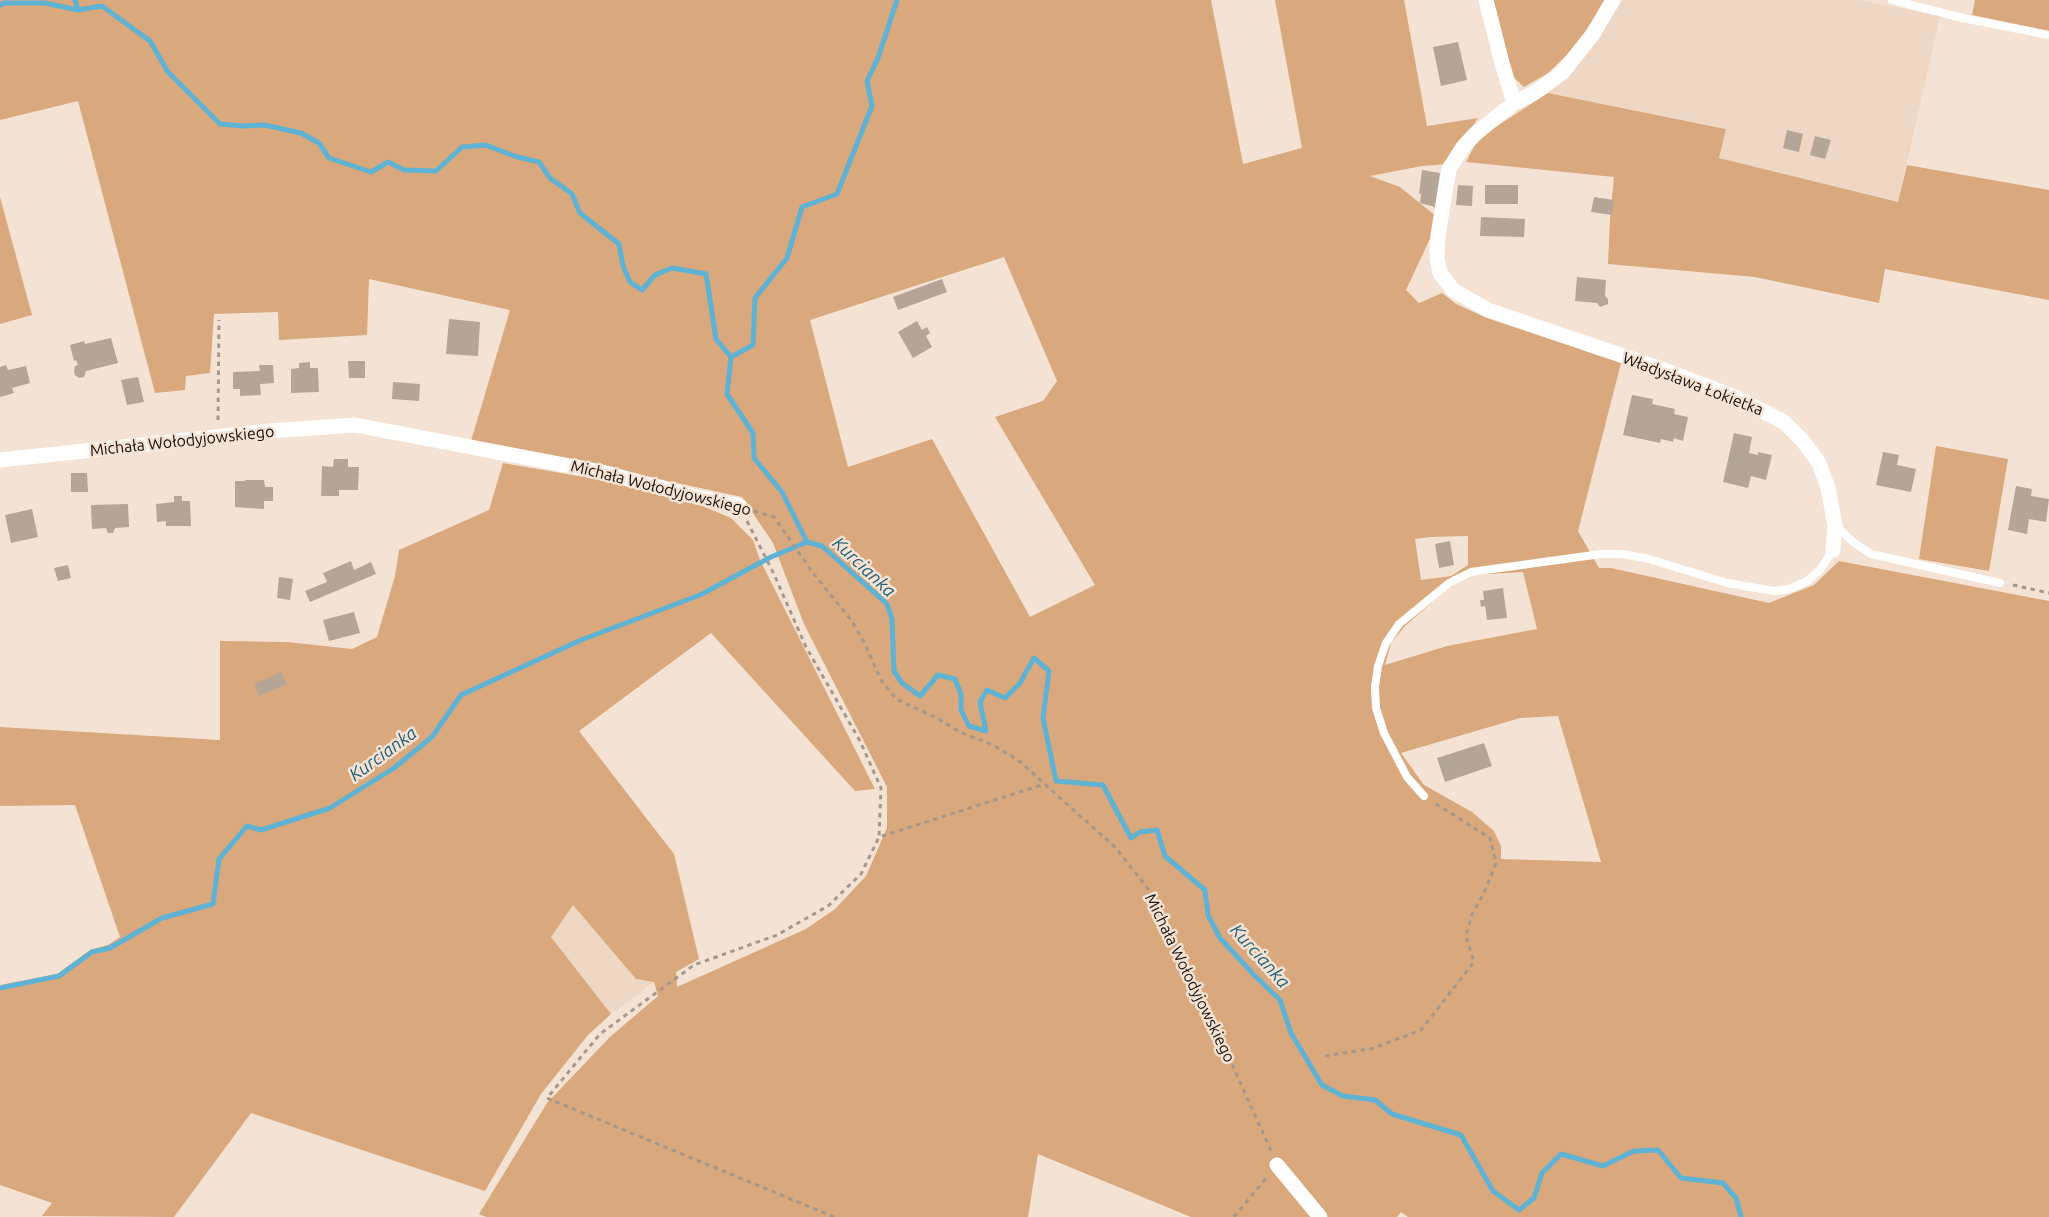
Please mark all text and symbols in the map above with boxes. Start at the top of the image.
street label: Władysława Łokietka [1620,348,1766,420]
street label: Michała Wołodyjowskiego [89,422,275,460]
street label: Michała Wołodyjowskiego [569,456,753,520]
water label: Kurcianka [828,532,900,602]
water label: Kurcianka [345,722,421,786]
street label: Michała Wołodyjowskiego [1141,890,1239,1066]
water label: Kurcianka [1226,920,1294,992]

